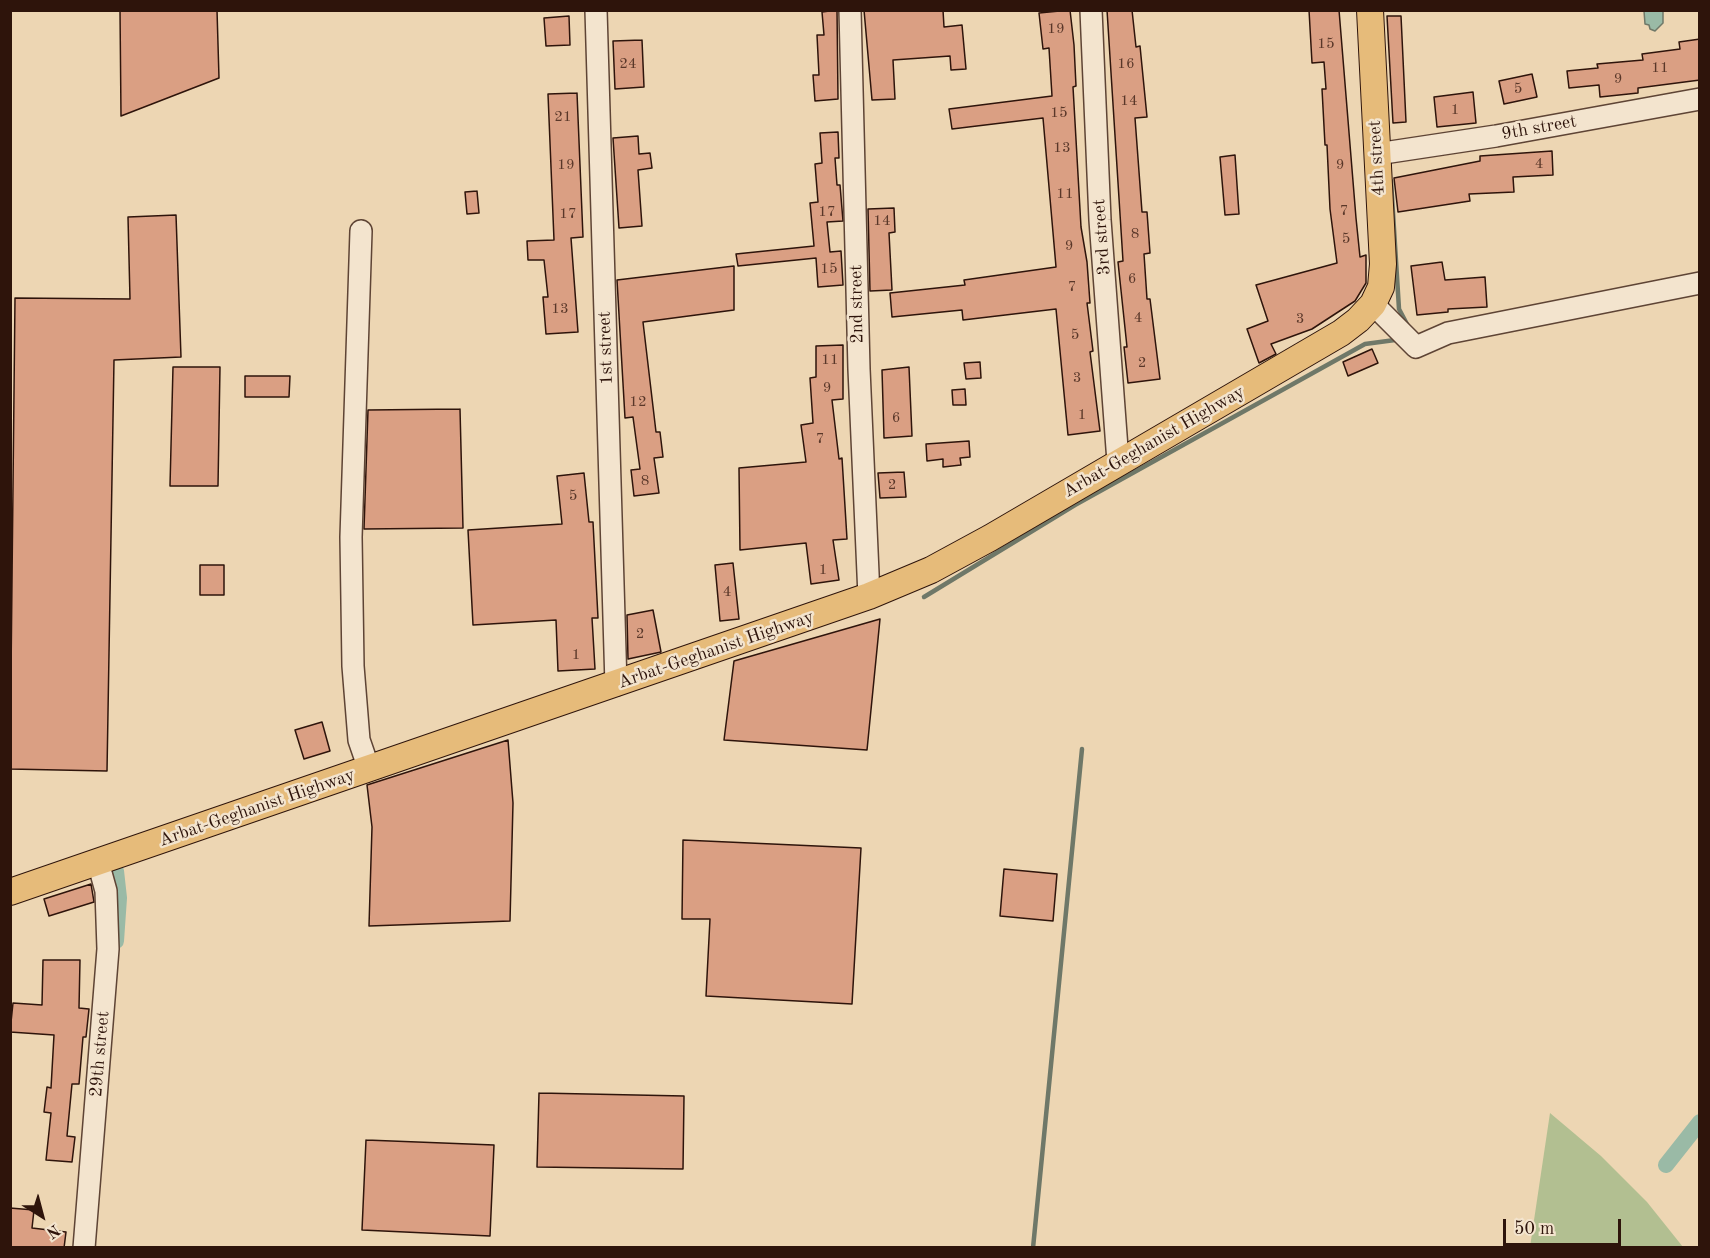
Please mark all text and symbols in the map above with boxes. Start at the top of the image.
house number: 19 [1047,20,1065,38]
house number: 15 [1317,35,1335,53]
house number: 24 [619,55,637,73]
house number: 16 [1117,55,1135,73]
house number: 11 [1651,59,1669,77]
house number: 9 [1614,70,1622,88]
house number: 5 [1514,80,1522,98]
house number: 14 [1120,92,1138,110]
house number: 1 [1451,101,1459,119]
house number: 15 [1050,104,1068,122]
house number: 21 [554,108,572,126]
street label: 9th street [1500,111,1578,145]
street label: 4th street [1364,120,1390,196]
house number: 13 [1053,139,1071,157]
house number: 4 [1535,155,1543,173]
house number: 19 [557,156,575,174]
house number: 9 [1336,156,1344,174]
house number: 11 [1056,185,1074,203]
street label: 3rd street [1089,198,1115,276]
house number: 7 [1340,202,1348,220]
house number: 17 [818,203,836,221]
house number: 17 [559,205,577,223]
house number: 14 [873,212,891,230]
house number: 8 [1131,225,1139,243]
house number: 5 [1342,230,1350,248]
house number: 9 [1065,237,1073,255]
house number: 15 [820,260,838,278]
street label: 2nd street [846,264,868,344]
house number: 6 [1128,270,1136,288]
house number: 7 [1068,278,1076,296]
house number: 13 [551,300,569,318]
house number: 4 [1134,309,1142,327]
house number: 3 [1296,310,1304,328]
street label: 1st street [594,311,618,385]
house number: 5 [1071,326,1079,344]
house number: 11 [821,351,839,369]
house number: 2 [1138,354,1146,372]
house number: 3 [1073,369,1081,387]
house number: 9 [823,379,831,397]
street label: Arbat-Geghanist Highway [1060,381,1248,503]
house number: 12 [629,393,647,411]
house number: 1 [1078,406,1086,424]
house number: 6 [892,409,900,427]
house number: 7 [816,430,824,448]
house number: 8 [641,472,649,490]
house number: 2 [888,476,896,494]
house number: 5 [569,487,577,505]
house number: 1 [819,561,827,579]
house number: 4 [723,583,731,601]
street label: Arbat-Geghanist Highway [615,606,817,694]
house number: 2 [636,625,644,643]
house number: 1 [572,646,580,664]
street label: Arbat-Geghanist Highway [156,764,358,852]
street label: 29th street [85,1010,115,1098]
north arrow [12,1186,72,1246]
scale bar [1506,1207,1624,1245]
text: N [43,1220,62,1241]
text: 50 m [1514,1220,1554,1238]

